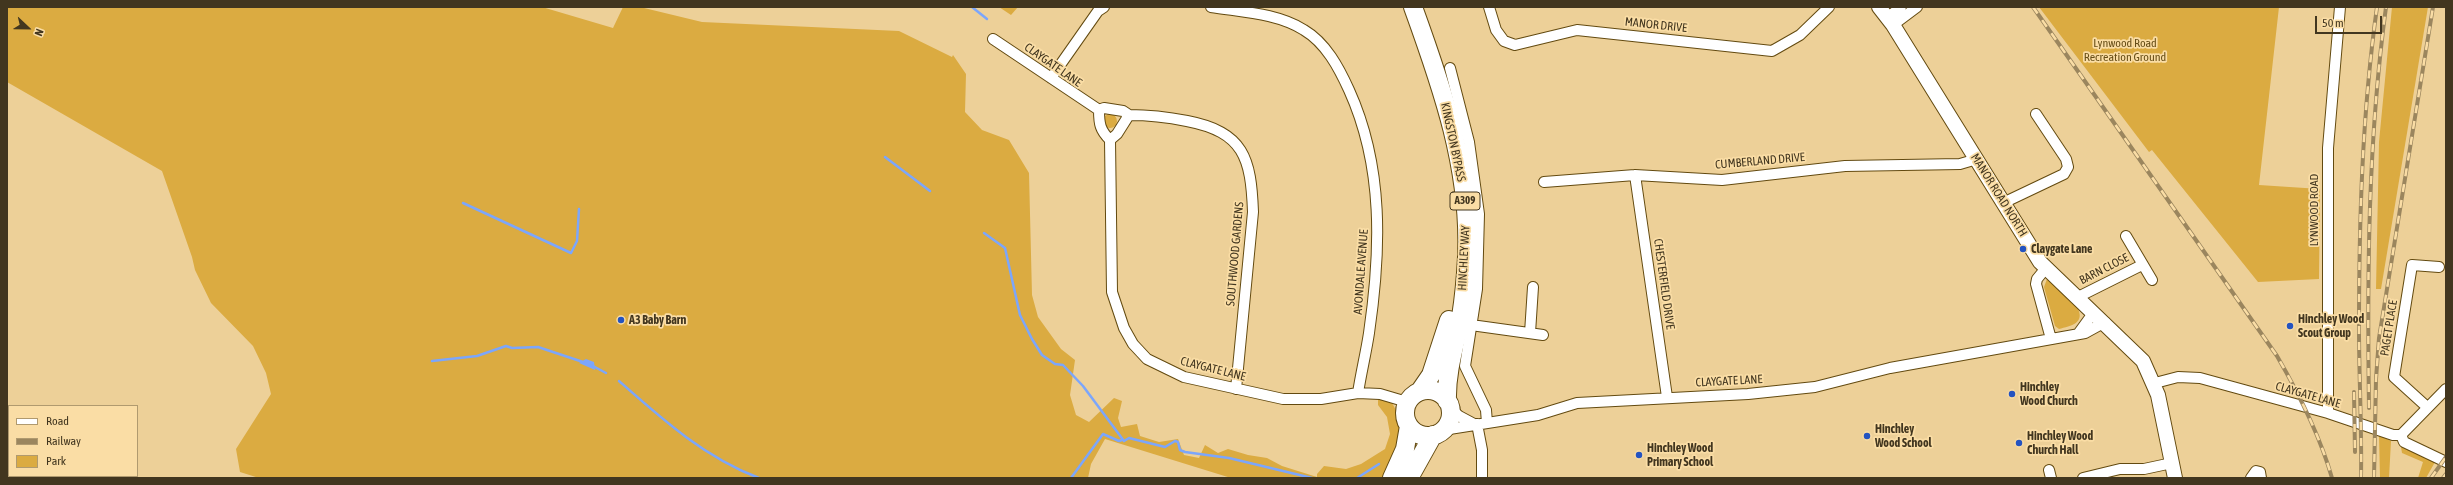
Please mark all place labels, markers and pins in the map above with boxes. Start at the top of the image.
place label: Claygate Lane [2031,242,2093,256]
marker: Claygate Lane [2018,244,2028,254]
place label: Hinchley Wood Scout Group [2298,312,2364,340]
place label: A3 Baby Barn [629,313,686,327]
marker: A3 Baby Barn [616,315,626,325]
marker: Hinchley Wood Scout Group [2285,321,2295,331]
place label: Hinchley Wood Church [2020,380,2078,408]
marker: Hinchley Wood Church [2007,389,2017,399]
place label: Hinchley Wood School [1875,422,1932,450]
place label: Hinchley Wood Church Hall [2027,429,2093,457]
marker: Hinchley Wood School [1862,431,1872,441]
marker: Hinchley Wood Church Hall [2014,438,2024,448]
place label: Hinchley Wood Primary School [1647,441,1713,469]
marker: Hinchley Wood Primary School [1634,450,1644,460]

